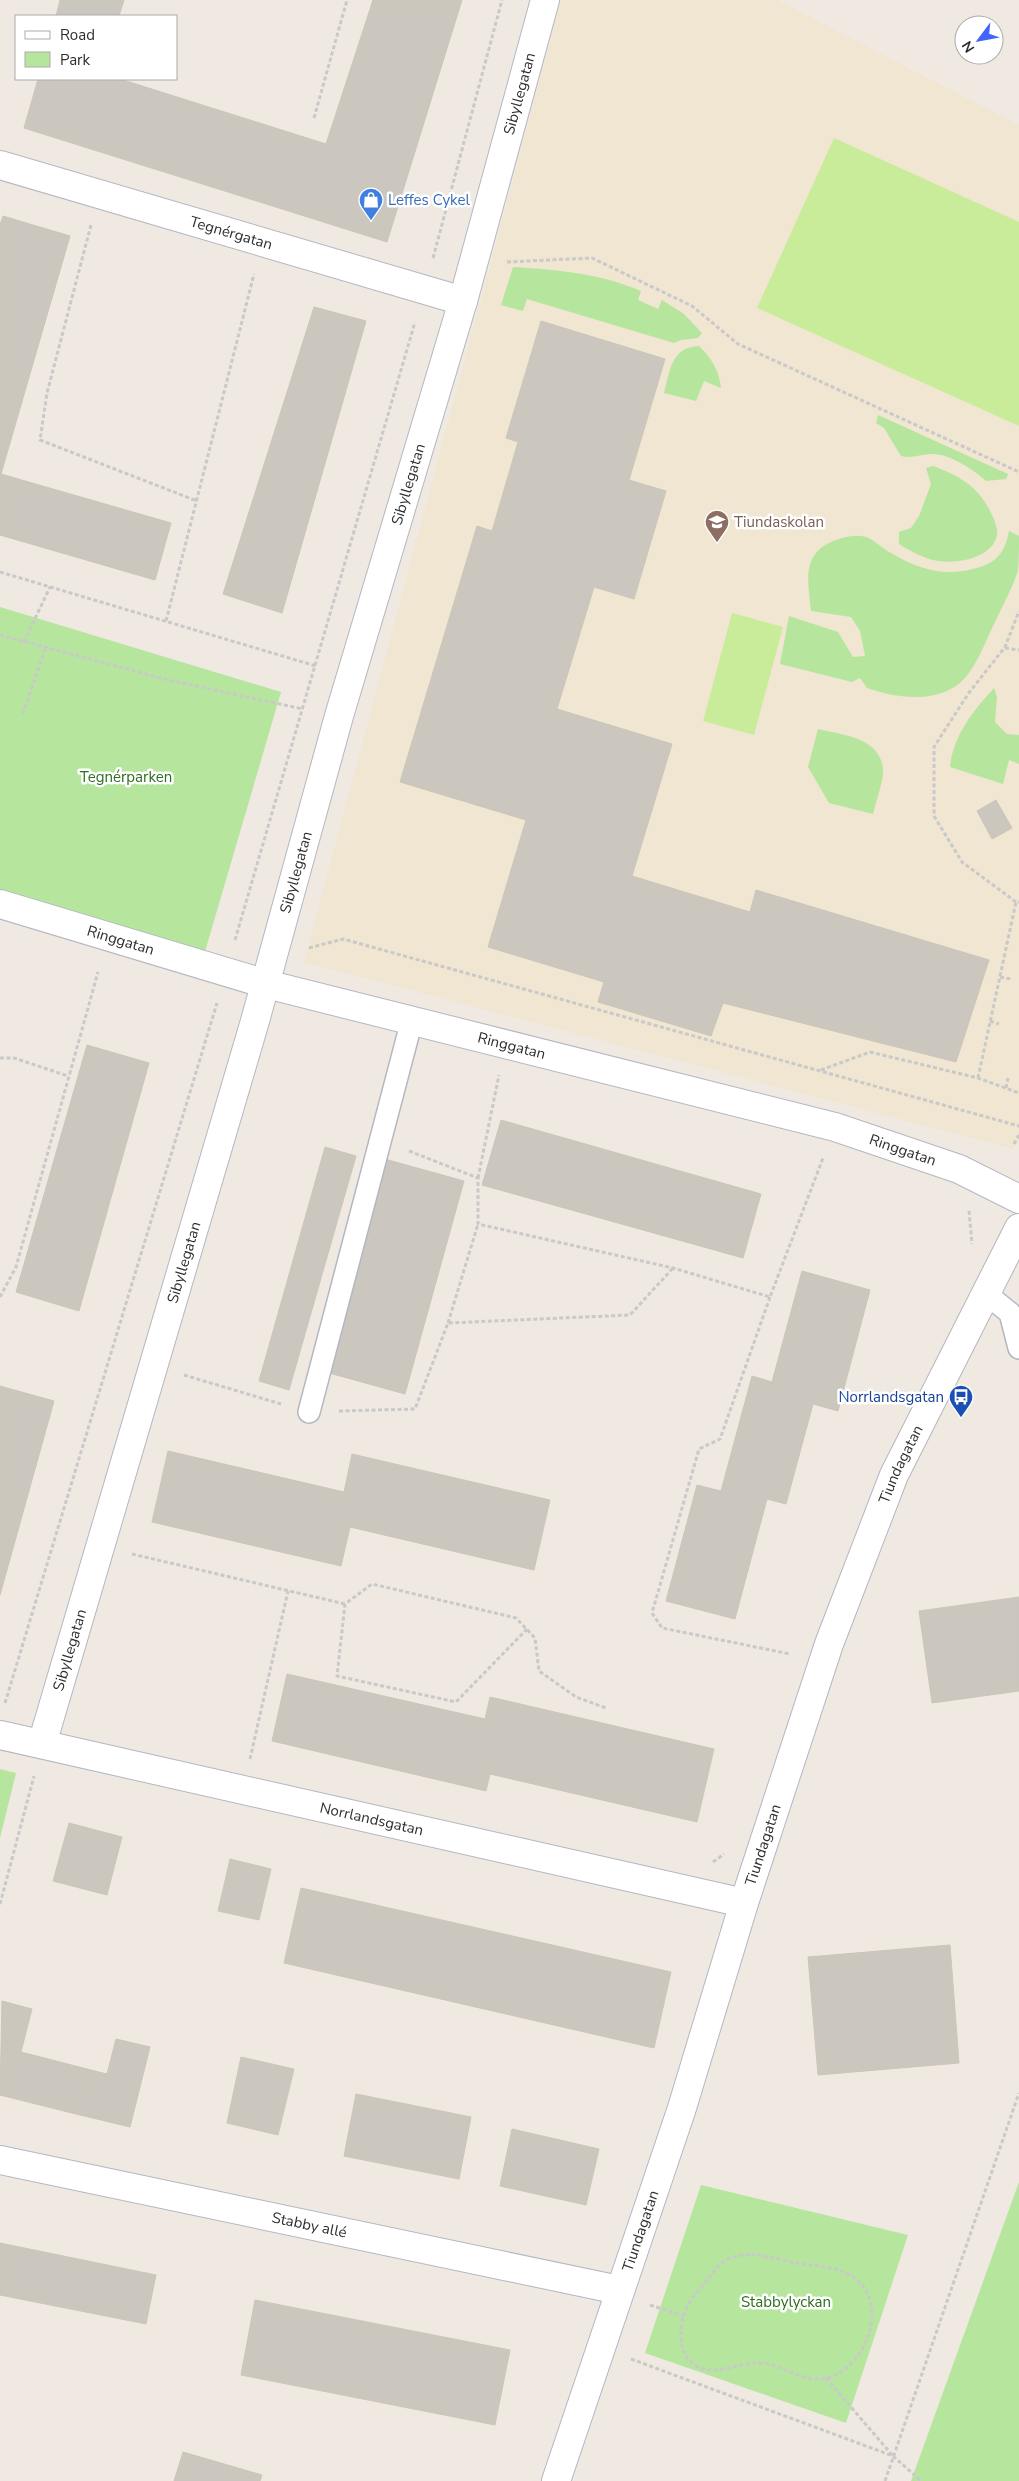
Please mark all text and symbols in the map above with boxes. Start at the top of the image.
legend [15,15,178,80]
north arrow [954,15,1004,65]
text: Road [60,25,95,45]
text: N [958,37,979,56]
text: Park [60,50,90,70]
street label: Sibyllegatan [499,50,540,137]
shop icon: Leffes Cykel [358,187,384,221]
place label: Leffes Cykel [388,190,470,210]
street label: Tegnérgatan [188,211,275,254]
street label: Sibyllegatan [387,441,430,527]
school or university icon: Tiundaskolan [704,509,730,543]
place label: Tiundaskolan [734,512,824,532]
park label: Tegnérparken [80,767,172,787]
street label: Sibyllegatan [275,829,317,916]
street label: Ringgatan [85,921,157,960]
street label: Ringgatan [476,1028,548,1064]
street label: Ringgatan [867,1129,939,1171]
street label: Sibyllegatan [162,1219,205,1306]
bus stop icon: Norrlandsgatan [948,1384,974,1418]
place label: Norrlandsgatan [838,1387,944,1407]
street label: Tiundagatan [874,1422,928,1506]
street label: Sibyllegatan [48,1607,91,1693]
street label: Norrlandsgatan [318,1798,425,1840]
street label: Tiundagatan [740,1802,786,1888]
street label: Tiundagatan [617,2188,664,2274]
street label: Stabby allé [270,2207,349,2243]
park label: Stabbylyckan [741,2292,831,2312]

